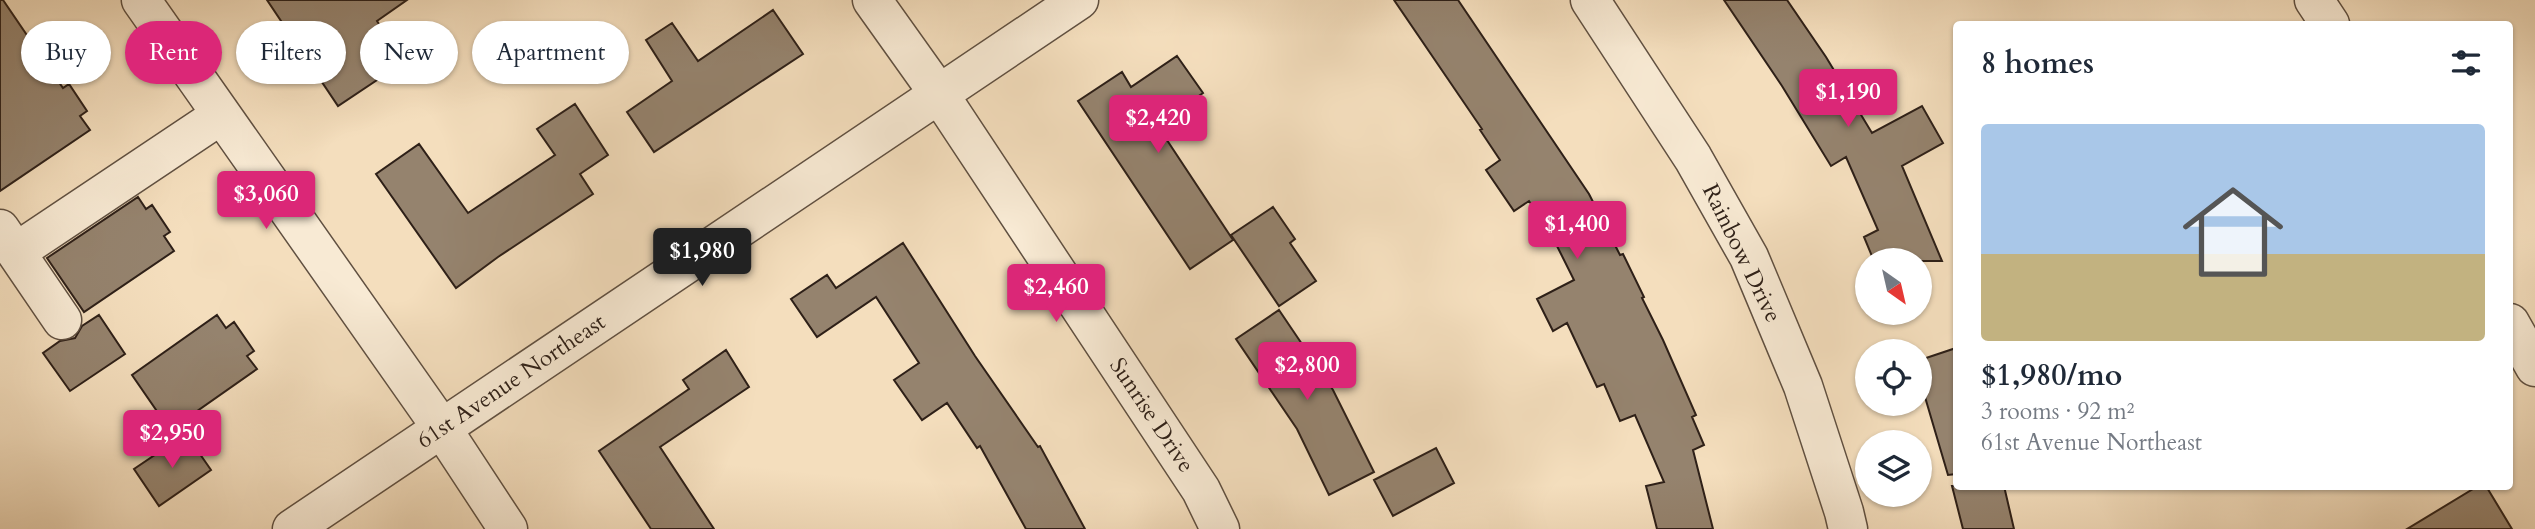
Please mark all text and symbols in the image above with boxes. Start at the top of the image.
chip: Buy [21,21,111,84]
chip: Rent [125,21,222,84]
chip: Filters [236,21,346,84]
chip: New [360,21,458,84]
chip: Apartment [472,21,629,84]
text: 8 homes [1981,43,2094,84]
icon: filters [2447,44,2485,82]
pin: $1,190 [1791,69,1905,129]
text: $1,190 [1815,76,1881,107]
pin: $2,420 [1101,96,1215,155]
text: $2,420 [1125,102,1191,133]
icon: home [2170,169,2296,295]
pin: $3,060 [209,172,323,231]
text: $3,060 [233,178,299,209]
street label: Rainbow Drive [1695,179,1789,327]
pin: $1,400 [1520,202,1634,261]
text: $1,400 [1544,208,1610,239]
pin: $1,980 [645,229,759,288]
text: $1,980 [669,235,735,266]
north arrow [1855,248,1932,326]
map controls [1855,248,1932,507]
pin: $2,460 [999,264,1113,324]
text: $2,460 [1023,271,1089,302]
street label: 61st Avenue Northeast [411,306,611,456]
button: locate [1855,339,1932,416]
pin: $2,800 [1250,342,1364,402]
text: $2,800 [1274,349,1340,380]
street label: Sunrise Drive [1102,352,1202,478]
text: $1,980/mo [1981,355,2122,396]
text: 3 rooms · 92 m² [1981,396,2134,427]
pin: $2,950 [115,410,229,470]
text: $2,950 [139,417,205,448]
text: 61st Avenue Northeast [1981,427,2202,458]
button: layers [1855,430,1932,507]

